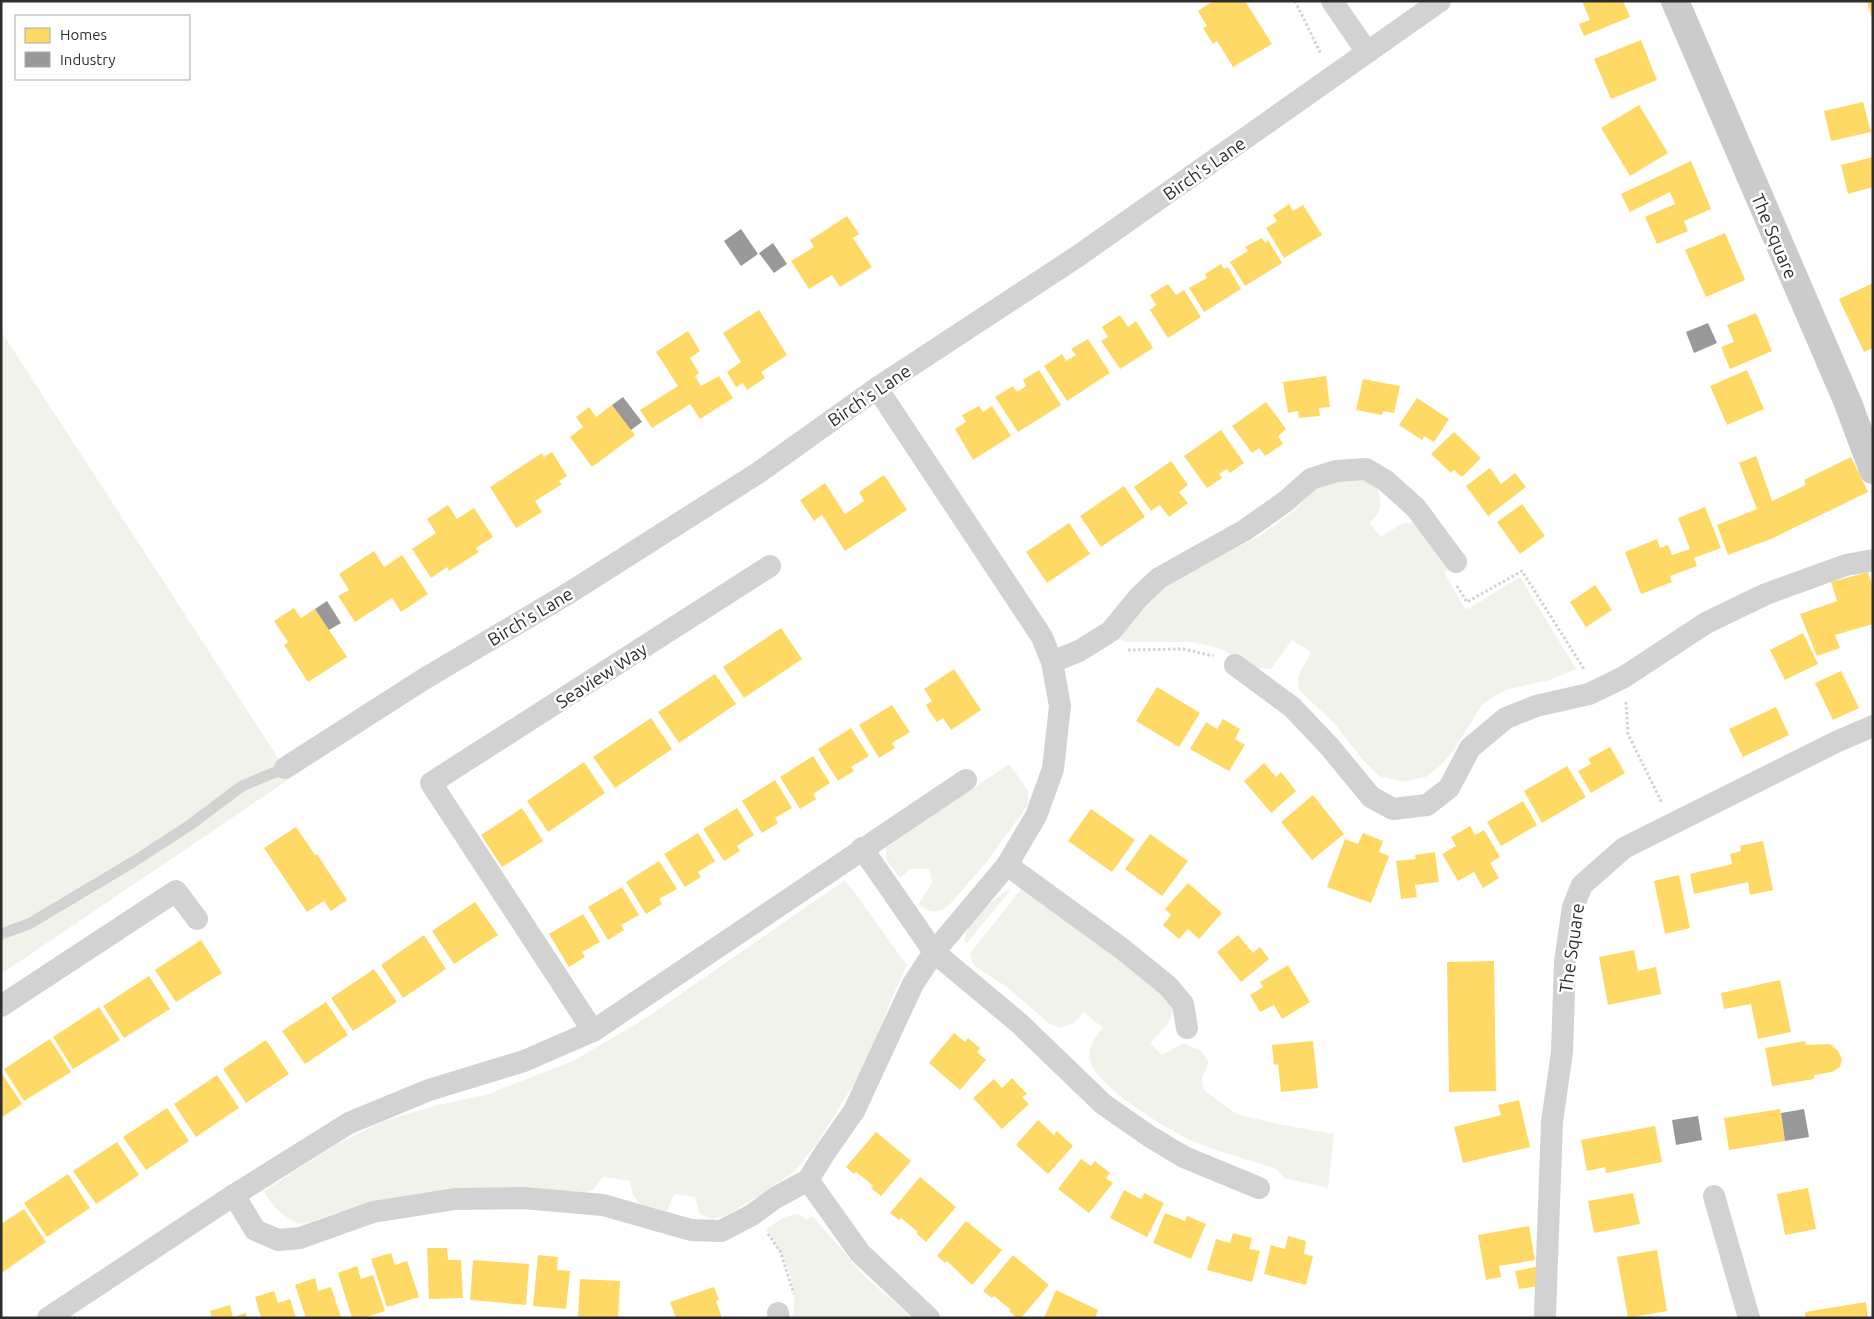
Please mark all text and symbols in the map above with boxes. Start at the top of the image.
legend [15,15,190,80]
text: Homes [60,26,107,43]
text: Industry [60,51,115,68]
street label: Birch's Lane [1159,132,1249,204]
street label: The Square [1748,190,1802,282]
street label: Birch's Lane [824,360,914,430]
street label: Birch's Lane [484,583,576,649]
street label: Seaview Way [552,638,650,712]
street label: The Square [1555,902,1587,994]

